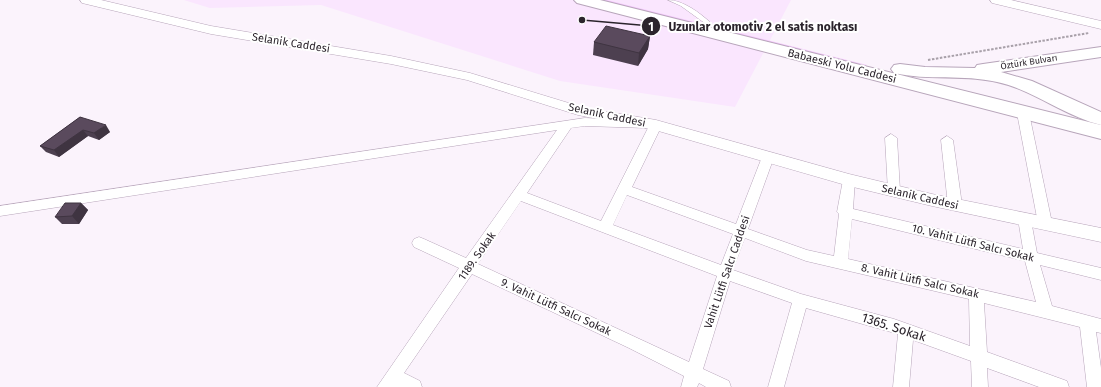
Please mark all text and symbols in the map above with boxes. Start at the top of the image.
callout: Uzunlar otomotiv 2 el satis noktası [641,14,866,38]
text: 1 [648,20,654,34]
text: Uzunlar otomotiv 2 el satis noktası [669,20,857,34]
street label: Selanik Caddesi [251,30,331,56]
street label: Babaeski Yolu Caddesi [786,46,898,86]
street label: Öztürk Bulvarı [1000,53,1058,71]
street label: Selanik Caddesi [567,100,647,130]
street label: Selanik Caddesi [880,182,960,212]
street label: Vahit Lütfi Salcı Caddesi [702,214,752,330]
street label: 10. Vahit Lütfi Salcı Sokak [911,222,1036,265]
street label: 1189. Sokak [456,229,499,283]
street label: 8. Vahit Lütfi Salcı Sokak [860,261,980,301]
street label: 9. Vahit Lütfi Salcı Sokak [499,276,614,338]
street label: 1365. Sokak [860,310,928,345]

